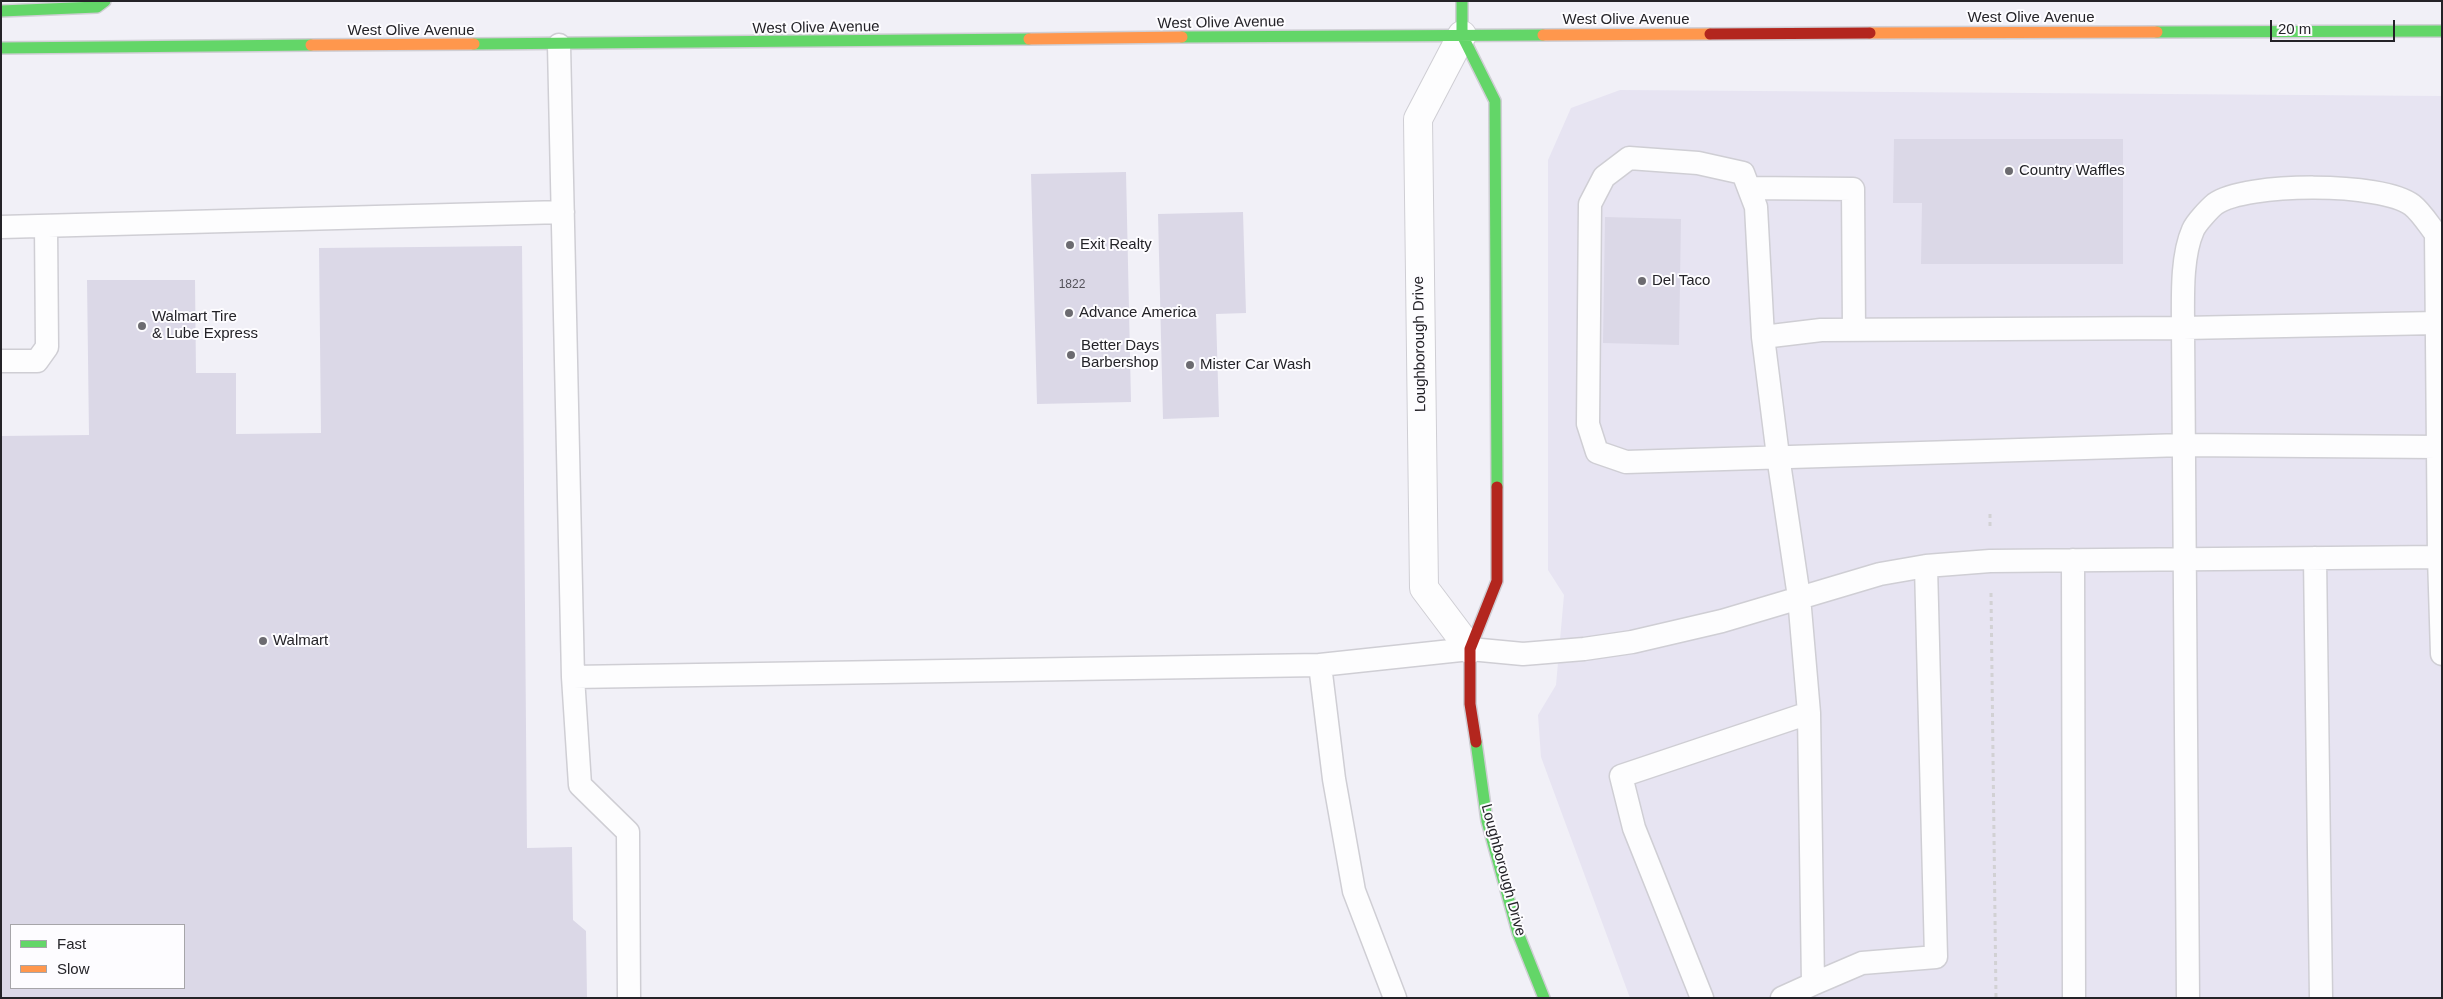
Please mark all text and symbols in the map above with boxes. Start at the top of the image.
street label: West Olive Avenue [1967,9,2095,27]
scale bar [2273,10,2398,42]
street label: West Olive Avenue [1562,11,1690,29]
street label: West Olive Avenue [1157,13,1285,33]
street label: West Olive Avenue [752,18,880,38]
text: 20 m [2278,20,2311,37]
street label: West Olive Avenue [347,22,475,40]
place label: Country Waffles [2019,162,2125,180]
marker: Country Waffles [2003,165,2015,177]
place label: Exit Realty [1080,236,1152,254]
marker: Exit Realty [1064,239,1076,251]
place label: Del Taco [1652,272,1710,290]
marker: Del Taco [1636,275,1648,287]
street label: Loughborough Drive [1410,276,1430,412]
house number: 1822 [1059,278,1085,292]
place label: Advance America [1079,304,1197,322]
marker: Advance America [1063,307,1075,319]
place label: Walmart Tire & Lube Express [152,308,258,343]
marker: Walmart Tire & Lube Express [136,320,148,332]
place label: Better Days Barbershop [1081,337,1159,372]
marker: Better Days Barbershop [1065,349,1077,361]
place label: Mister Car Wash [1200,356,1311,374]
marker: Mister Car Wash [1184,359,1196,371]
place label: Walmart [273,632,328,650]
marker: Walmart [257,635,269,647]
street label: Loughborough Drive [1477,802,1529,938]
legend [10,924,185,989]
text: Fast [57,935,86,952]
text: Slow [57,960,90,977]

